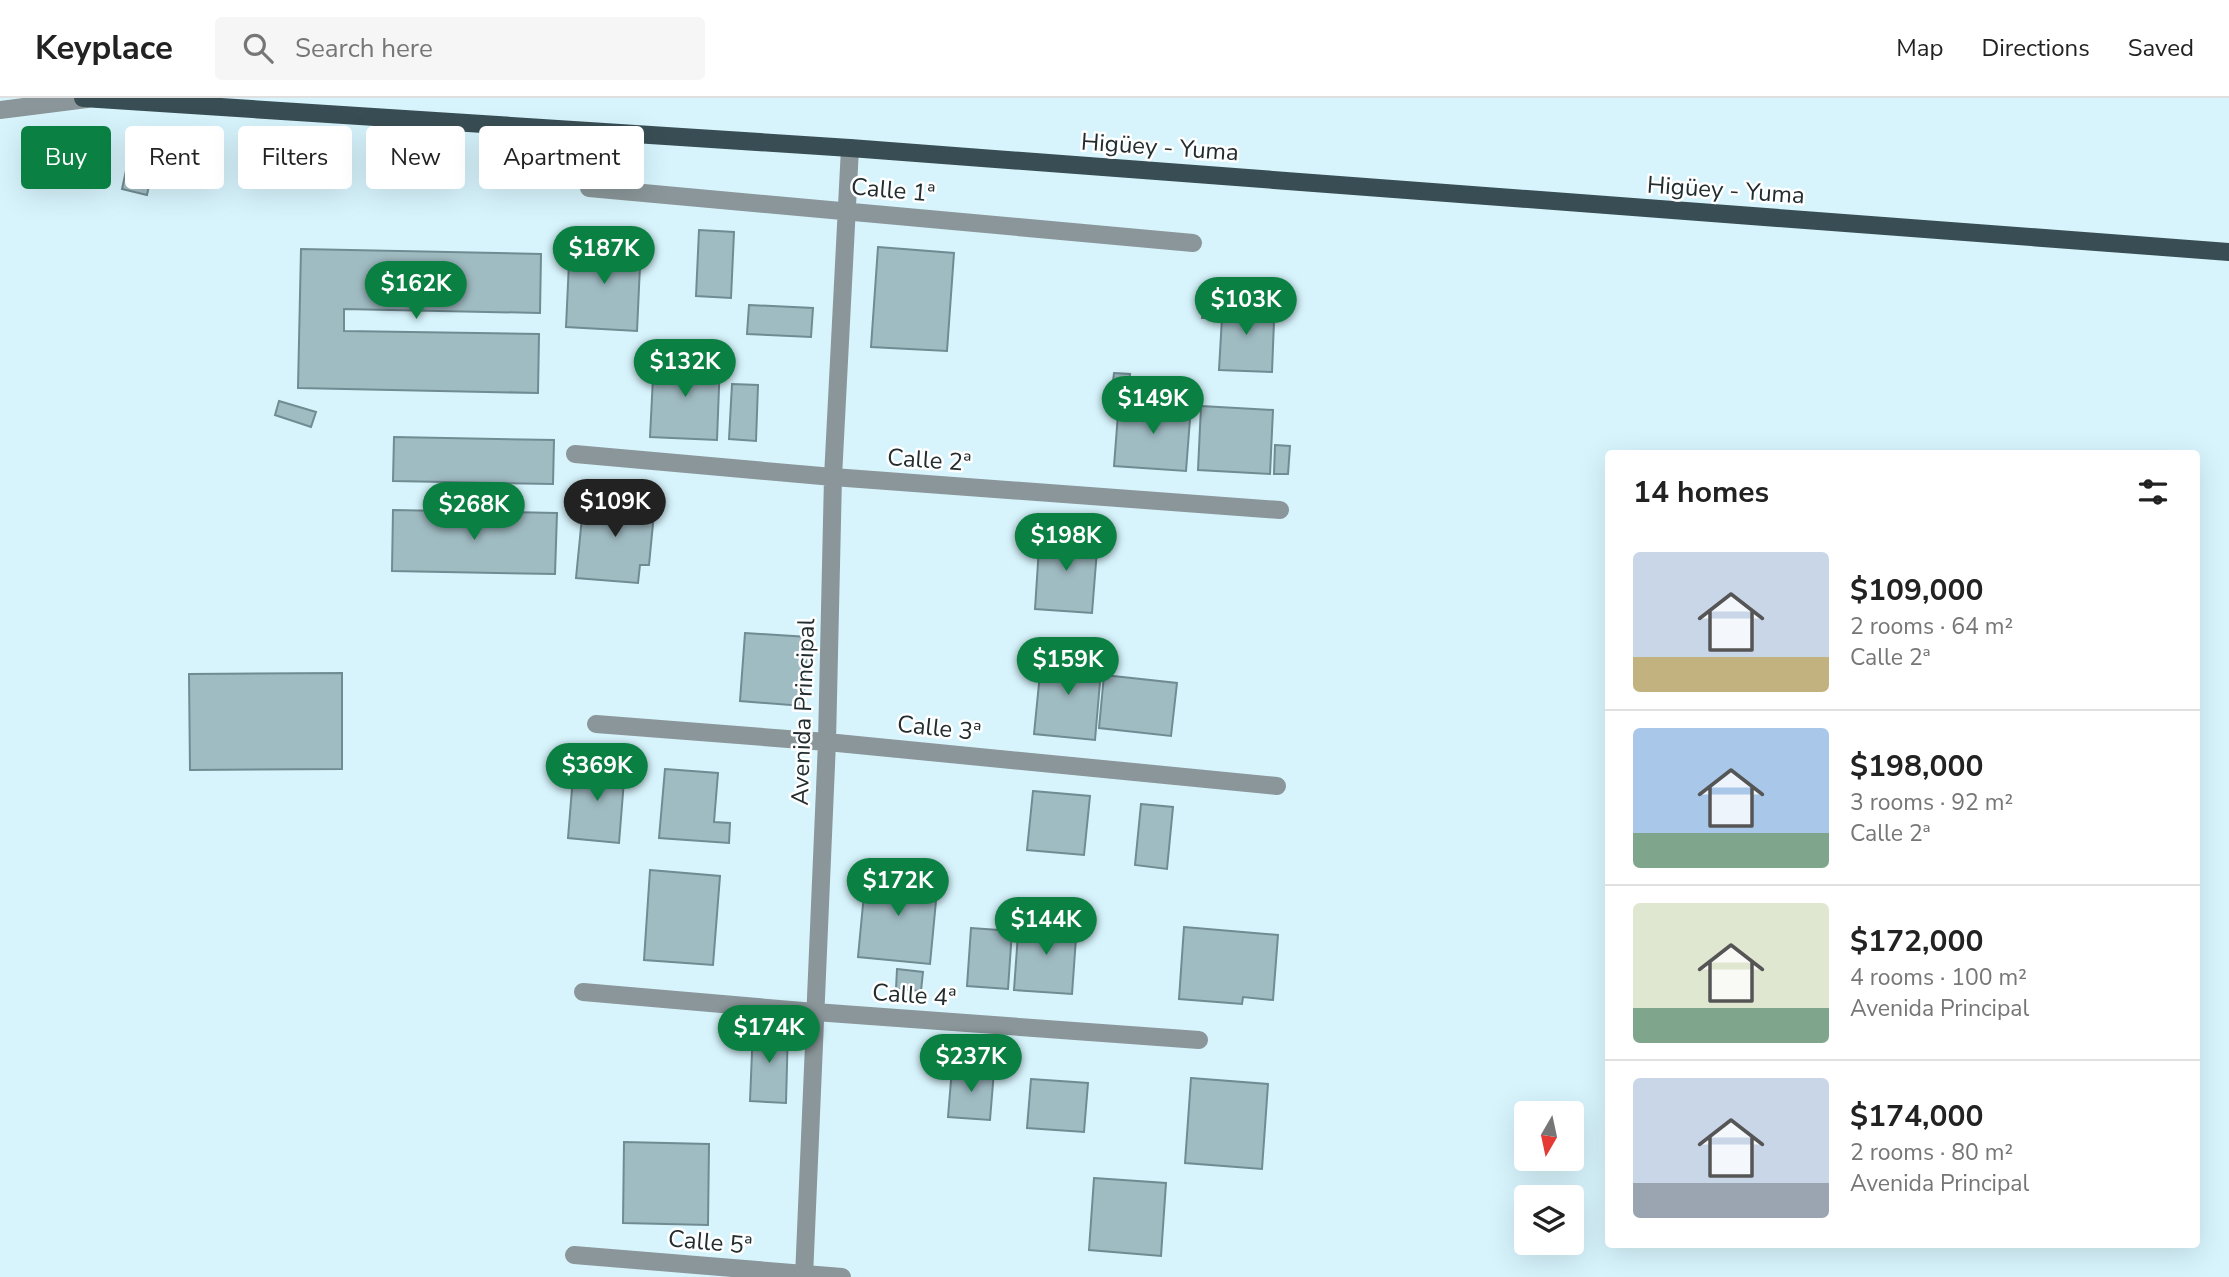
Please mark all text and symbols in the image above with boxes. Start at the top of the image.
search box [215,17,705,80]
text: Keyplace [35,26,173,71]
icon: search [239,29,277,67]
text: Search here [295,31,433,66]
text: Map [1896,32,1943,64]
text: Directions [1981,32,2090,64]
text: Saved [2128,32,2194,64]
chip: Buy [21,126,111,189]
chip: Rent [125,126,224,189]
chip: Filters [238,126,352,189]
chip: New [366,126,465,189]
chip: Apartment [479,126,644,189]
street label: Higüey - Yuma [1080,126,1240,168]
street label: Higüey - Yuma [1646,169,1806,211]
street label: Calle 1ª [850,170,936,210]
pin: $187K [555,226,653,286]
text: $187K [569,233,639,264]
pin: $162K [367,262,465,321]
text: $162K [381,268,451,299]
pin: $103K [1197,278,1295,337]
text: $103K [1211,284,1281,315]
pin: $132K [636,340,734,399]
text: $132K [650,346,720,377]
pin: $149K [1104,376,1202,436]
text: $149K [1118,383,1188,414]
street label: Calle 2ª [886,441,972,479]
text: 14 homes [1633,472,1769,513]
icon: filters [2134,473,2172,511]
pin: $109K [566,480,664,539]
pin: $268K [425,482,523,542]
text: $109K [580,486,650,517]
text: $268K [439,489,509,520]
pin: $198K [1017,514,1115,573]
text: $198K [1031,520,1101,551]
text: $109,000 [1850,570,1983,611]
icon: home [1689,580,1773,664]
text: 2 rooms · 64 m² [1850,611,2013,642]
street label: Avenida Principal [784,618,822,806]
pin: $159K [1019,638,1117,697]
text: Calle 2ª [1850,642,1930,673]
text: $159K [1033,644,1103,675]
street label: Calle 3ª [896,708,982,748]
pin: $369K [548,744,646,803]
text: $198,000 [1850,746,1983,787]
text: $369K [562,750,632,781]
icon: home [1689,756,1773,840]
text: 3 rooms · 92 m² [1850,787,2013,818]
text: Calle 2ª [1850,818,1930,849]
pin: $172K [849,858,947,918]
text: $172K [863,865,933,896]
pin: $144K [997,898,1095,957]
text: $144K [1011,904,1081,935]
text: $172,000 [1850,921,1983,962]
icon: home [1689,931,1773,1015]
text: 4 rooms · 100 m² [1850,962,2027,993]
street label: Calle 4ª [871,976,957,1014]
text: Avenida Principal [1850,993,2029,1024]
pin: $174K [720,1006,818,1065]
text: $174K [734,1012,804,1043]
pin: $237K [922,1034,1020,1094]
text: $237K [936,1041,1006,1072]
text: $174,000 [1850,1096,1983,1137]
north arrow [1514,1101,1584,1171]
map controls [1514,1101,1584,1255]
icon: home [1689,1106,1773,1190]
text: 2 rooms · 80 m² [1850,1137,2013,1168]
text: Avenida Principal [1850,1168,2029,1199]
button: layers [1514,1185,1584,1255]
street label: Calle 5ª [667,1222,753,1262]

